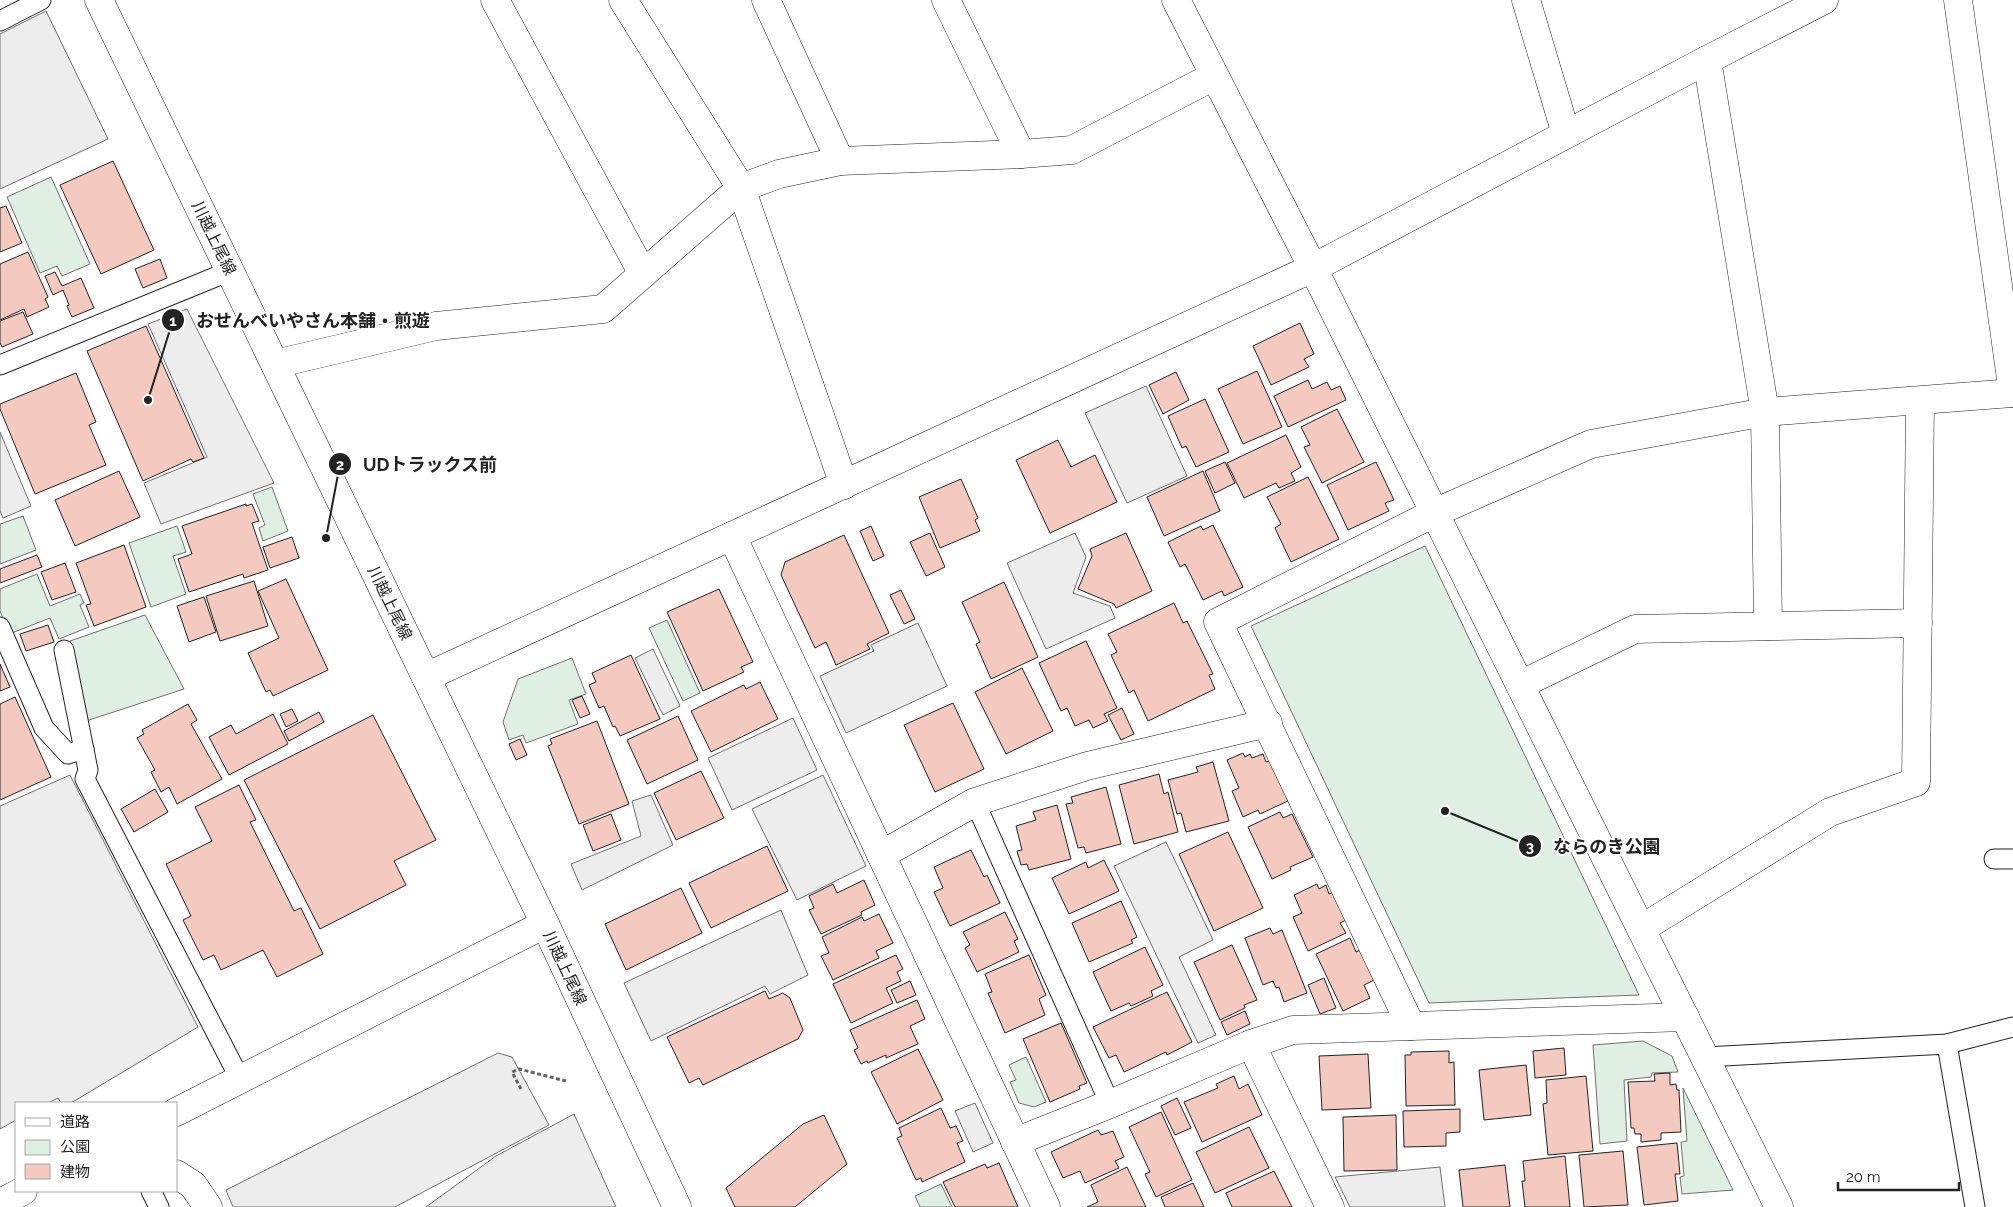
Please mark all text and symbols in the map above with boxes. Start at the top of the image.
street label: 川越上尾線 [188,198,240,278]
callout: おせんべいやさん本舗・煎遊 [161,304,440,337]
text: おせんべいやさん本舗・煎遊 [196,310,430,331]
text: 1 [169,312,177,330]
callout: UDトラックス前 [327,448,507,481]
text: UDトラックス前 [363,454,497,475]
text: 2 [336,456,344,474]
street label: 川越上尾線 [364,563,416,643]
callout: ならのき公園 [1518,830,1671,863]
text: ならのき公園 [1553,836,1661,857]
text: 3 [1526,838,1534,856]
street label: 川越上尾線 [539,928,591,1008]
legend [15,1102,178,1192]
text: 道路 [60,1113,90,1131]
text: 公園 [60,1138,90,1156]
scale bar [1838,1160,1959,1192]
text: 建物 [60,1163,90,1181]
text: 20 m [1846,1168,1881,1186]

